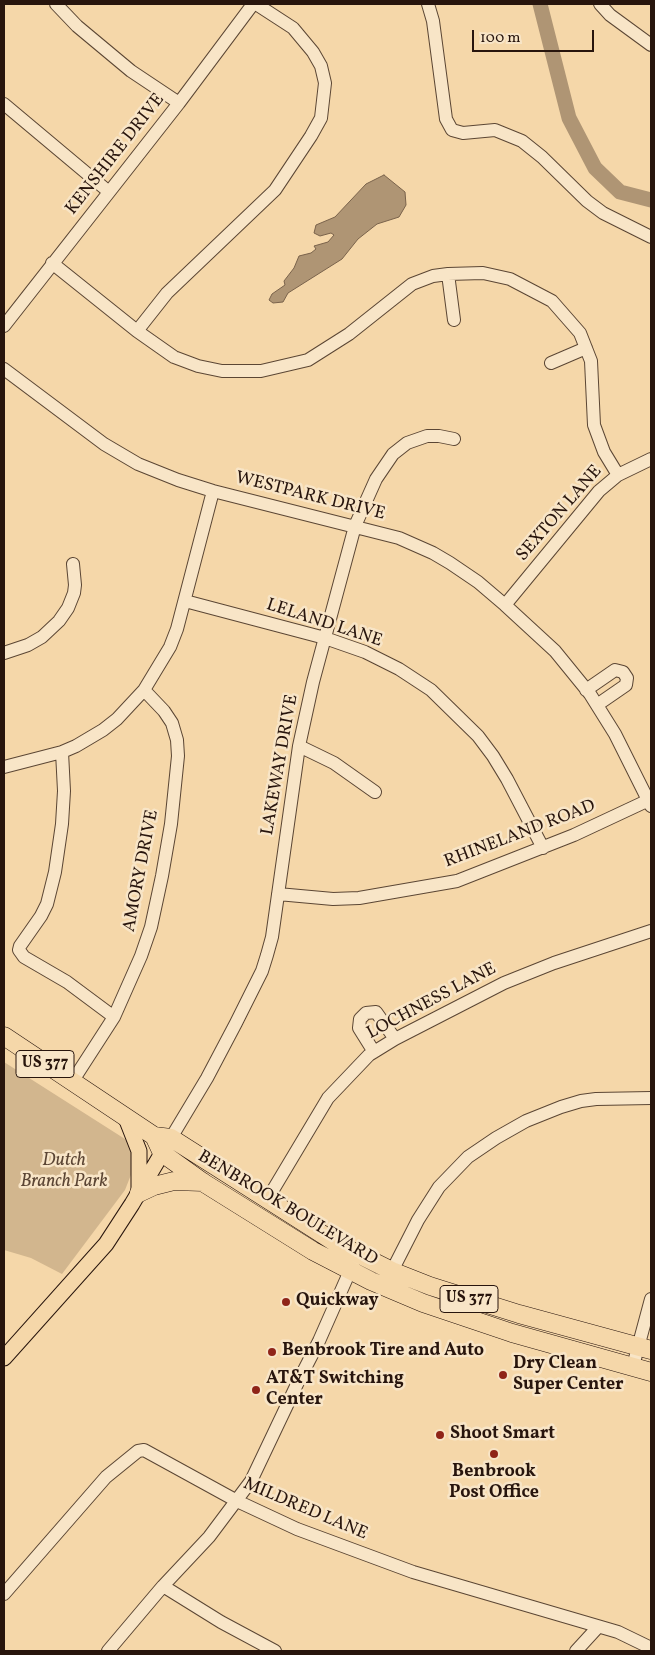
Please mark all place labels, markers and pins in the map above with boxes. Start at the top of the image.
place label: Quickway [296,1291,379,1313]
marker: Quickway [280,1296,292,1308]
place label: Benbrook Tire and Auto [282,1341,484,1363]
marker: Benbrook Tire and Auto [266,1346,278,1358]
place label: Dry Clean Super Center [513,1354,624,1396]
place label: AT&T Switching Center [266,1369,404,1412]
marker: Dry Clean Super Center [497,1369,509,1381]
marker: AT&T Switching Center [250,1384,262,1396]
place label: Shoot Smart [450,1424,555,1446]
marker: Shoot Smart [434,1429,446,1441]
marker: Benbrook Post Office [488,1448,500,1460]
place label: Benbrook Post Office [449,1462,539,1505]

